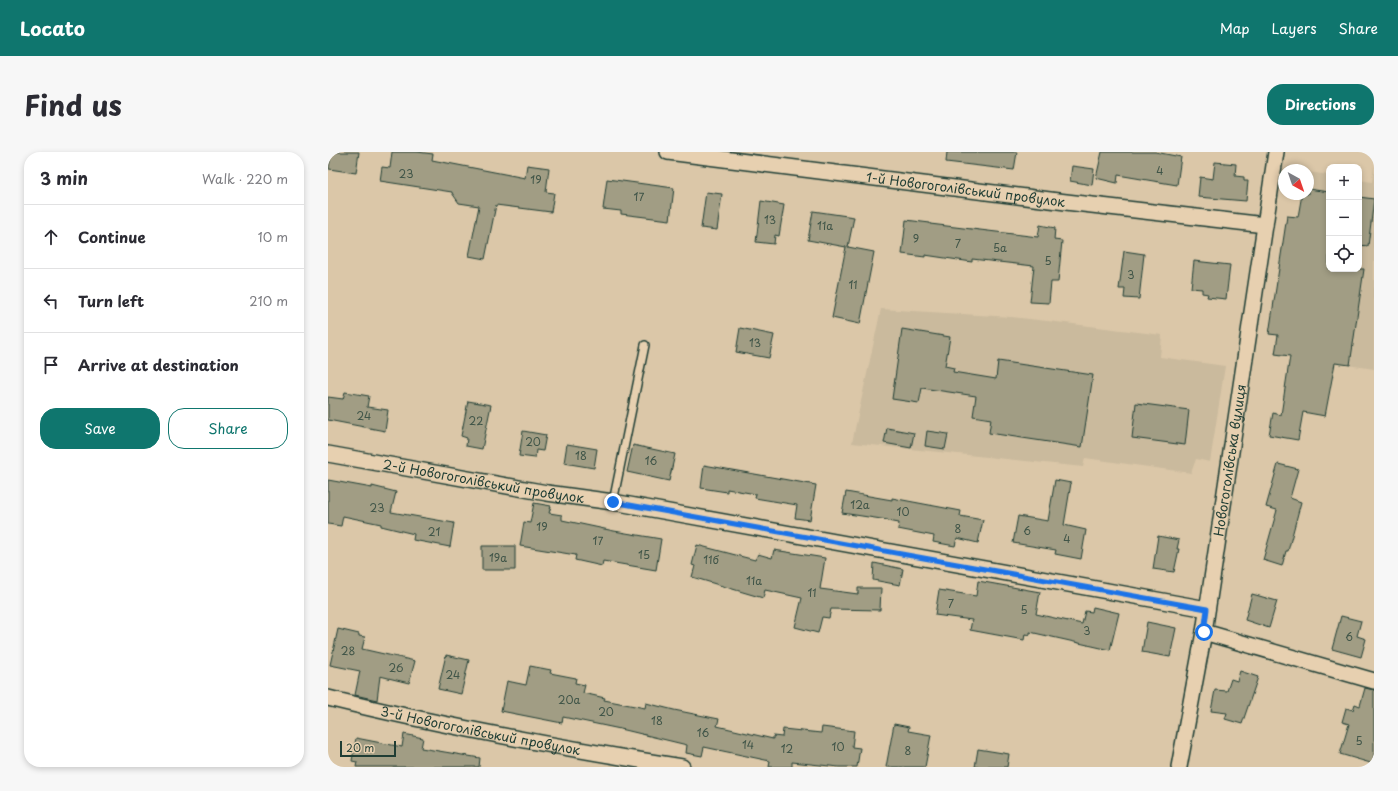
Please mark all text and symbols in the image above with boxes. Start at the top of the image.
text: Locato [20,14,85,42]
text: Map [1220,18,1250,39]
text: Layers [1272,18,1317,39]
text: Share [1339,18,1378,39]
text: Find us [24,83,122,126]
button: Directions [1267,84,1374,125]
house number: 4 [1156,162,1164,179]
north arrow [1278,164,1314,200]
map controls [1326,164,1362,272]
button: + [1326,164,1362,200]
text: 3 min [40,165,88,191]
house number: 23 [399,165,413,182]
street label: 1-й Новогоголівський провулок [865,167,1067,211]
text: Walk · 220 m [202,169,288,188]
house number: 19 [530,171,542,188]
house number: 17 [634,188,645,205]
button: − [1326,200,1362,236]
house number: 13 [764,211,776,228]
house number: 11а [817,217,833,234]
text: Continue [78,225,146,248]
icon: ahead [40,226,62,248]
text: 10 m [258,227,288,246]
house number: 9 [913,230,919,247]
house number: 7 [955,235,961,252]
button: locate [1326,236,1362,272]
house number: 5а [993,239,1007,256]
house number: 5 [1044,252,1052,269]
house number: 3 [1127,266,1135,283]
house number: 11 [848,276,858,293]
text: Turn left [78,289,144,312]
icon: left [40,290,62,312]
text: 210 m [249,291,288,310]
house number: 13 [749,334,761,351]
text: Arrive at destination [78,353,239,376]
icon: arrive [40,354,62,376]
street label: Новогоголівська вулиця [1208,383,1250,538]
house number: 24 [357,407,371,424]
button: Save [40,408,160,449]
button: Share [168,408,288,449]
house number: 22 [469,412,483,429]
house number: 20 [525,433,541,450]
house number: 18 [575,447,587,464]
house number: 16 [645,452,658,469]
street label: 2-й Новогоголівський провулок [382,454,586,507]
route end [604,493,622,511]
house number: 12а [850,496,870,513]
house number: 23 [370,499,384,516]
house number: 10 [897,503,909,520]
house number: 19 [536,518,548,535]
house number: 8 [955,520,962,537]
house number: 6 [1023,522,1031,539]
house number: 21 [428,523,440,540]
house number: 4 [1063,530,1071,547]
house number: 17 [593,532,604,549]
house number: 15 [638,546,650,563]
house number: 19а [489,549,507,566]
house number: 11б [703,551,719,568]
house number: 11а [746,572,762,589]
house number: 11 [807,584,817,601]
house number: 7 [948,595,954,612]
house number: 5 [1020,601,1028,618]
house number: 3 [1083,622,1091,639]
route start [1195,623,1213,641]
house number: 6 [1345,628,1353,645]
house number: 28 [341,642,355,659]
house number: 26 [388,659,404,676]
house number: 24 [446,666,460,683]
house number: 20а [558,691,580,708]
street label: 3-й Новогоголівський провулок [379,701,582,759]
house number: 20 [598,703,614,720]
house number: 18 [651,712,663,729]
house number: 16 [697,724,710,741]
house number: 5 [1355,732,1363,749]
house number: 14 [742,736,754,753]
house number: 10 [832,738,844,755]
scale bar [340,739,396,758]
text: 20 m [346,739,374,756]
house number: 12 [781,740,794,757]
house number: 8 [905,742,912,759]

